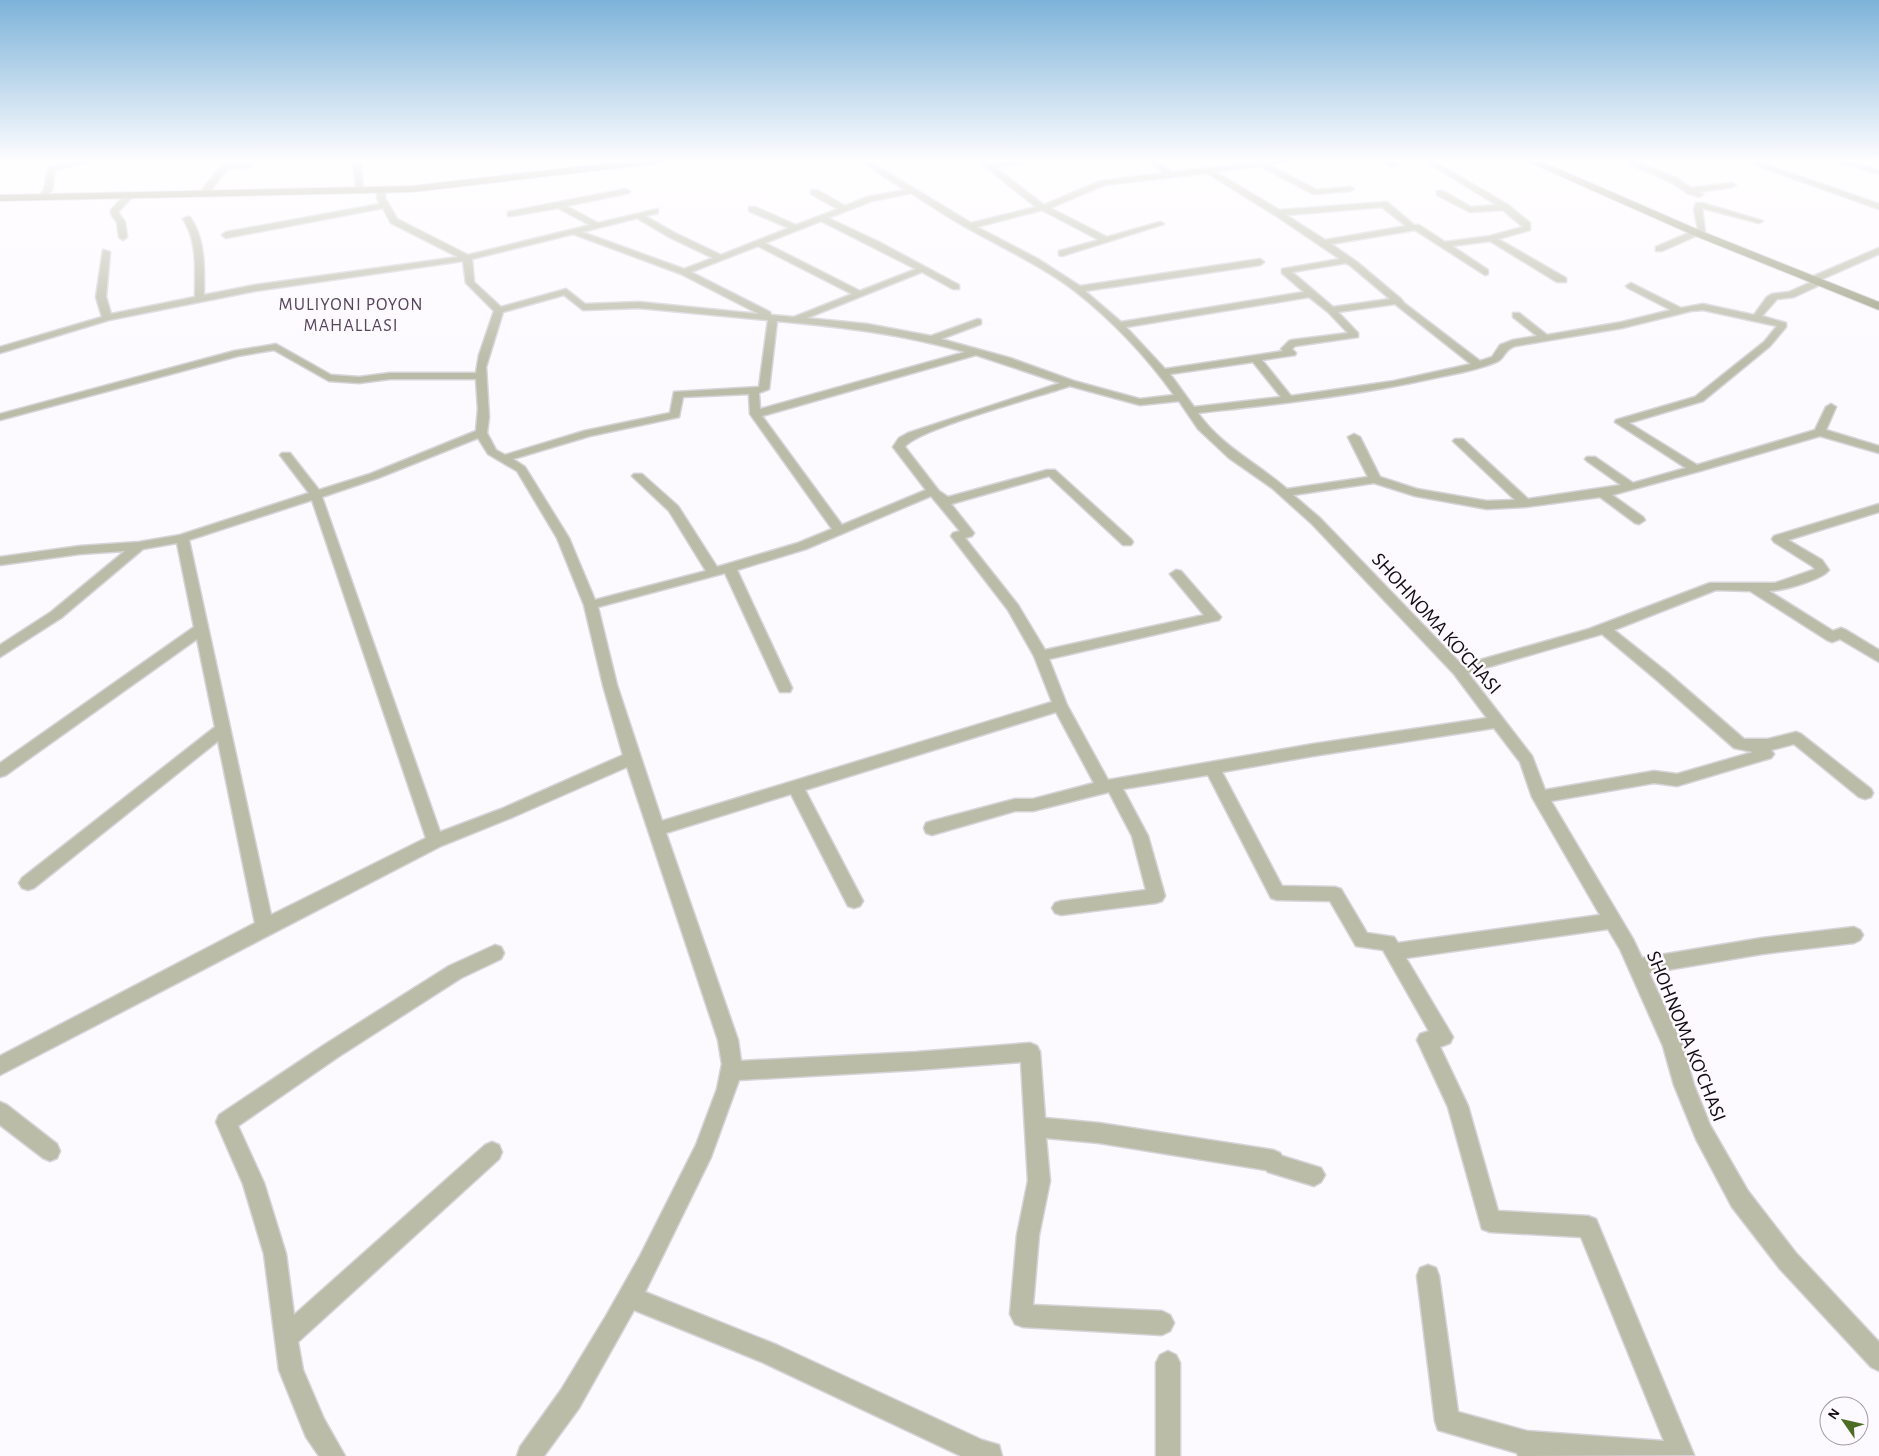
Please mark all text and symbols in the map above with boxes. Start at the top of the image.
district label: MULIYONI POYON MAHALLASI [279,296,424,335]
street label: SHOHNOMA KO'CHASI [1368,549,1505,698]
street label: SHOHNOMA KO'CHASI [1643,948,1729,1125]
north arrow [1819,1396,1869,1446]
text: N [1826,1406,1843,1422]

